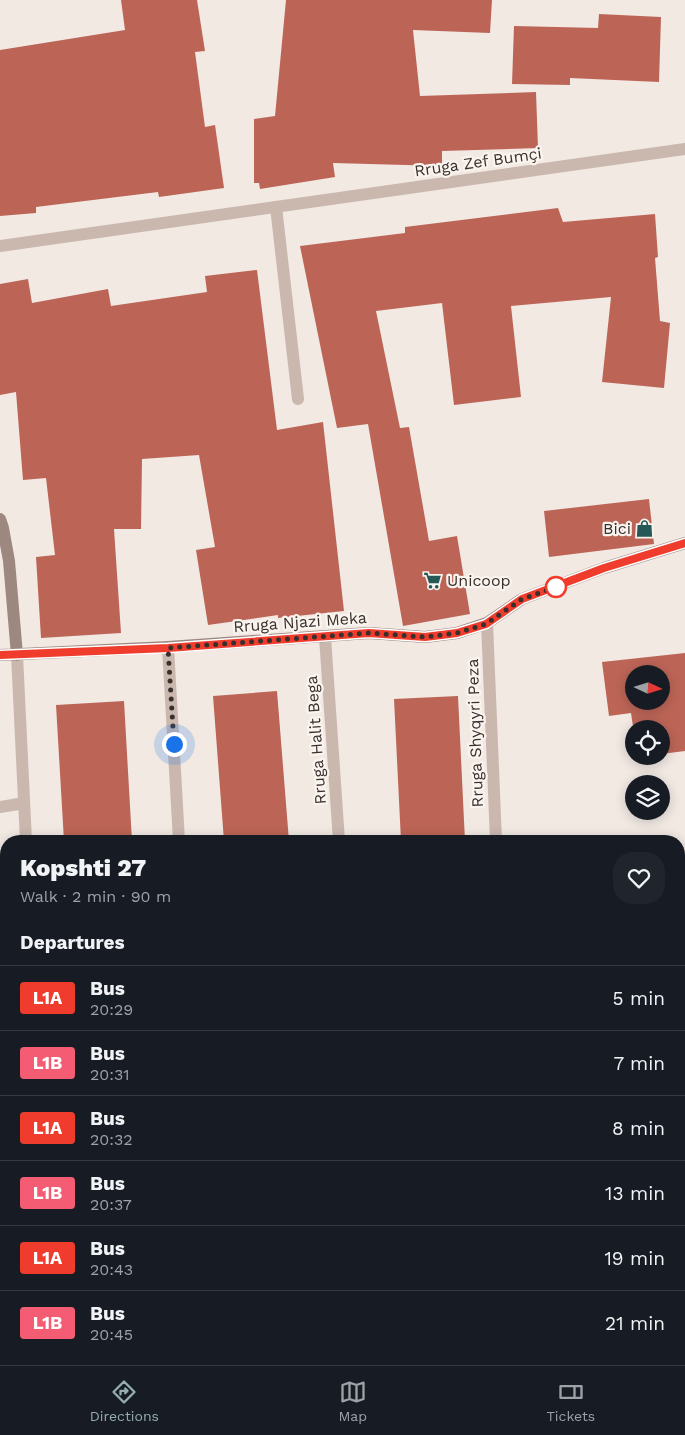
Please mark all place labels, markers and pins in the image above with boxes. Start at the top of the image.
shop icon: Bici [635,518,655,538]
place label: Bici [603,519,631,538]
supermarket icon: Unicoop [423,570,443,590]
place label: Unicoop [447,571,511,590]
unlabelled marker [545,576,567,598]

